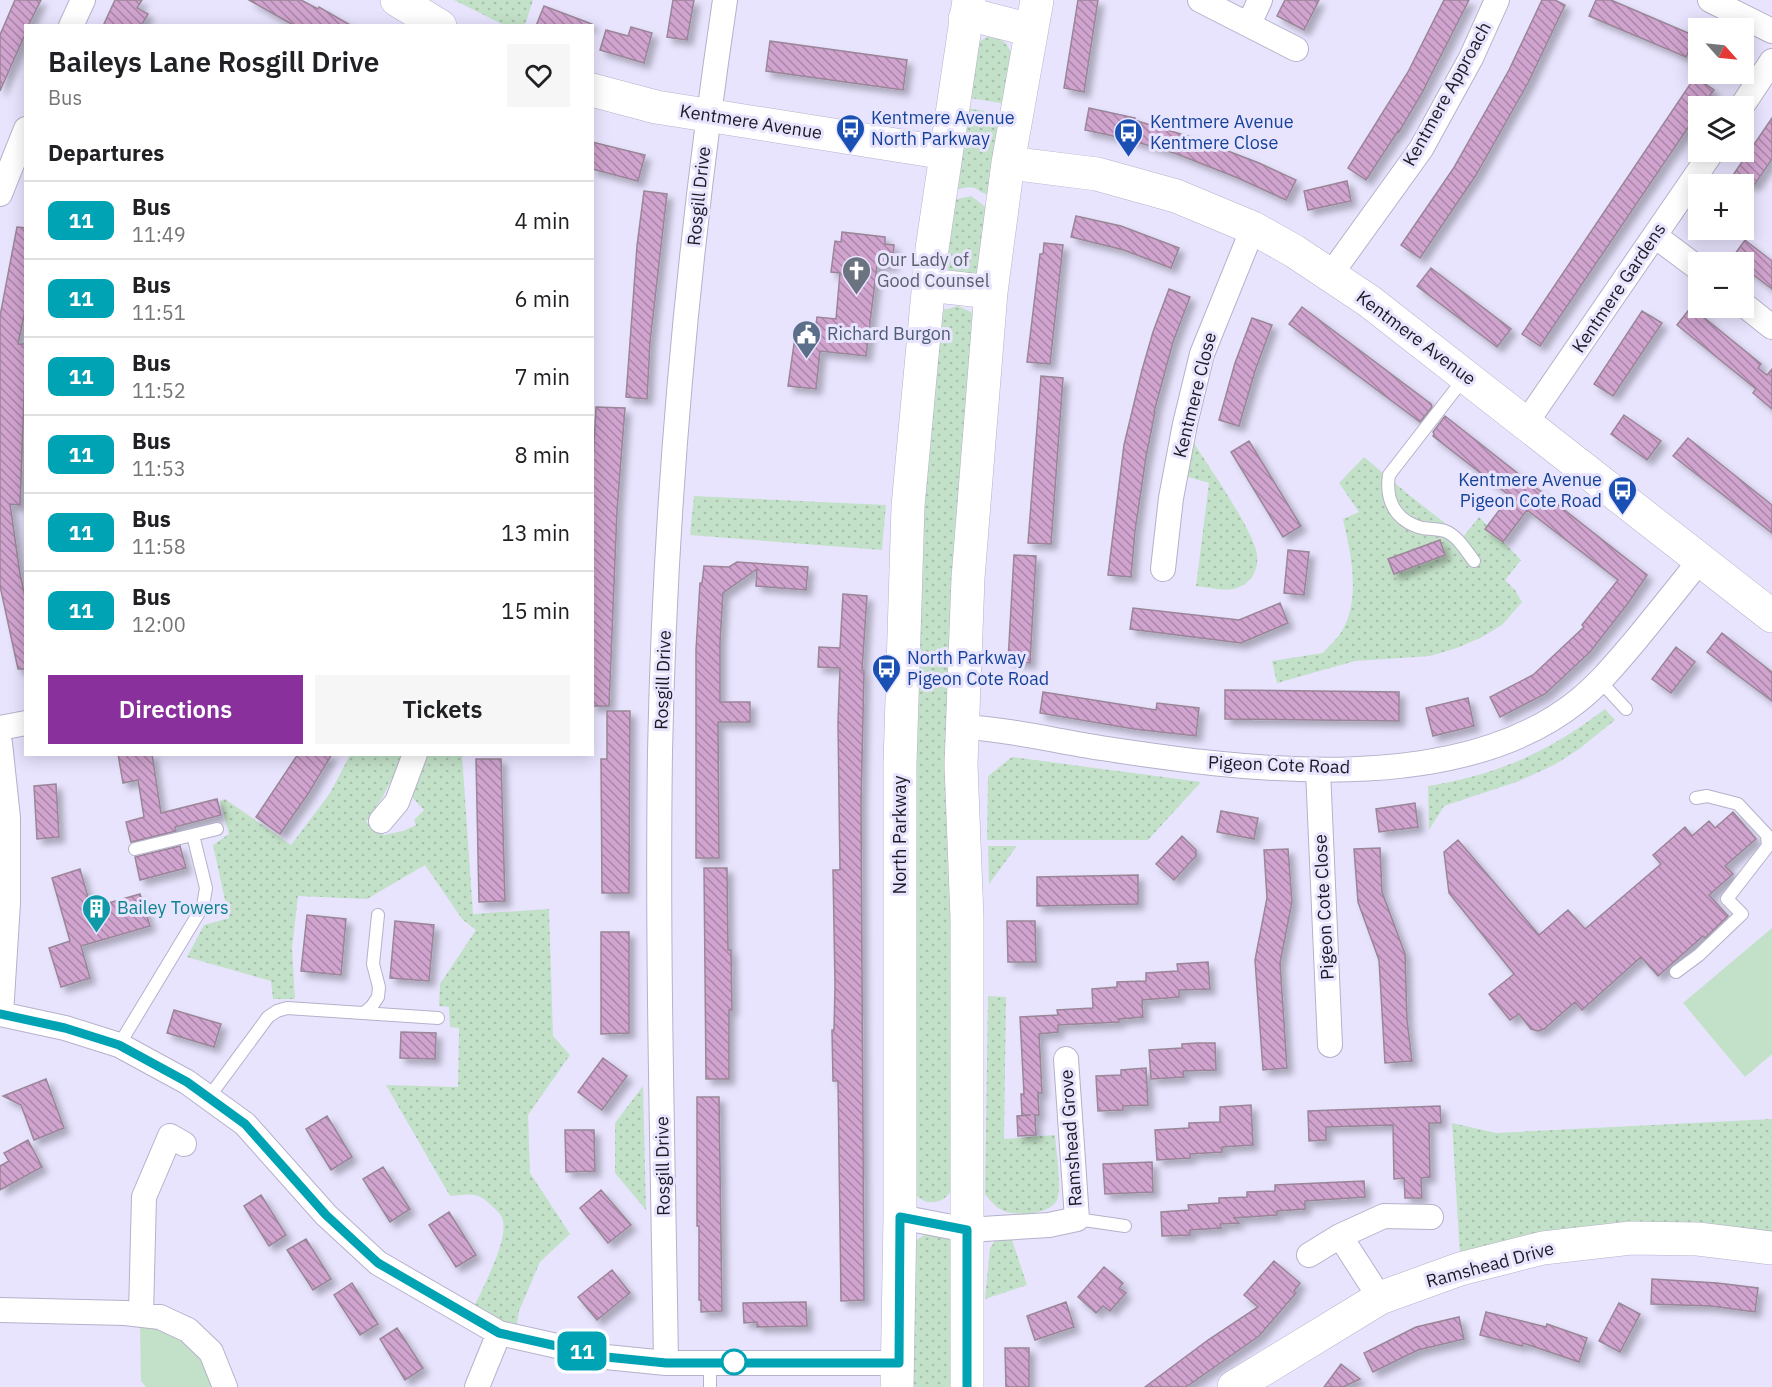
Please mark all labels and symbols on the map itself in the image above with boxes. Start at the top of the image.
street label: Kentmere Approach [1397,18,1496,170]
north arrow [1688,18,1754,84]
street label: Kentmere Avenue [678,99,824,144]
place label: Kentmere Avenue North Parkway [871,106,1015,150]
place label: Kentmere Avenue Kentmere Close [1150,110,1294,154]
bus stop icon: Kentmere Avenue North Parkway [834,112,866,154]
bus stop icon: Kentmere Avenue Kentmere Close [1113,116,1145,158]
street label: Rosgill Drive [682,145,715,247]
street label: Kentmere Gardens [1567,218,1670,357]
place label: Our Lady of Good Counsel [877,248,990,292]
church icon: Our Lady of Good Counsel [840,254,872,296]
street label: Kentmere Avenue [1352,285,1481,390]
public building icon: Richard Burgon [790,318,822,360]
place label: Richard Burgon [827,322,951,345]
street label: Kentmere Close [1168,330,1221,460]
place label: Kentmere Avenue Pigeon Cote Road [1458,468,1602,512]
bus stop icon: Kentmere Avenue Pigeon Cote Road [1607,474,1639,516]
street label: Rosgill Drive [649,630,676,730]
place label: North Parkway Pigeon Cote Road [907,646,1049,690]
bus stop icon: North Parkway Pigeon Cote Road [870,652,902,694]
street label: Pigeon Cote Road [1208,751,1351,778]
street label: North Parkway [888,776,911,894]
street label: Pigeon Cote Close [1308,834,1339,980]
building icon: Bailey Towers [80,892,112,934]
place label: Bailey Towers [117,896,229,919]
street label: Ramshead Grove [1054,1069,1087,1207]
street label: Rosgill Drive [650,1116,675,1216]
street label: Ramshead Drive [1423,1236,1557,1293]
line badge: 11 [555,1332,609,1370]
unlabelled marker [721,1349,747,1375]

